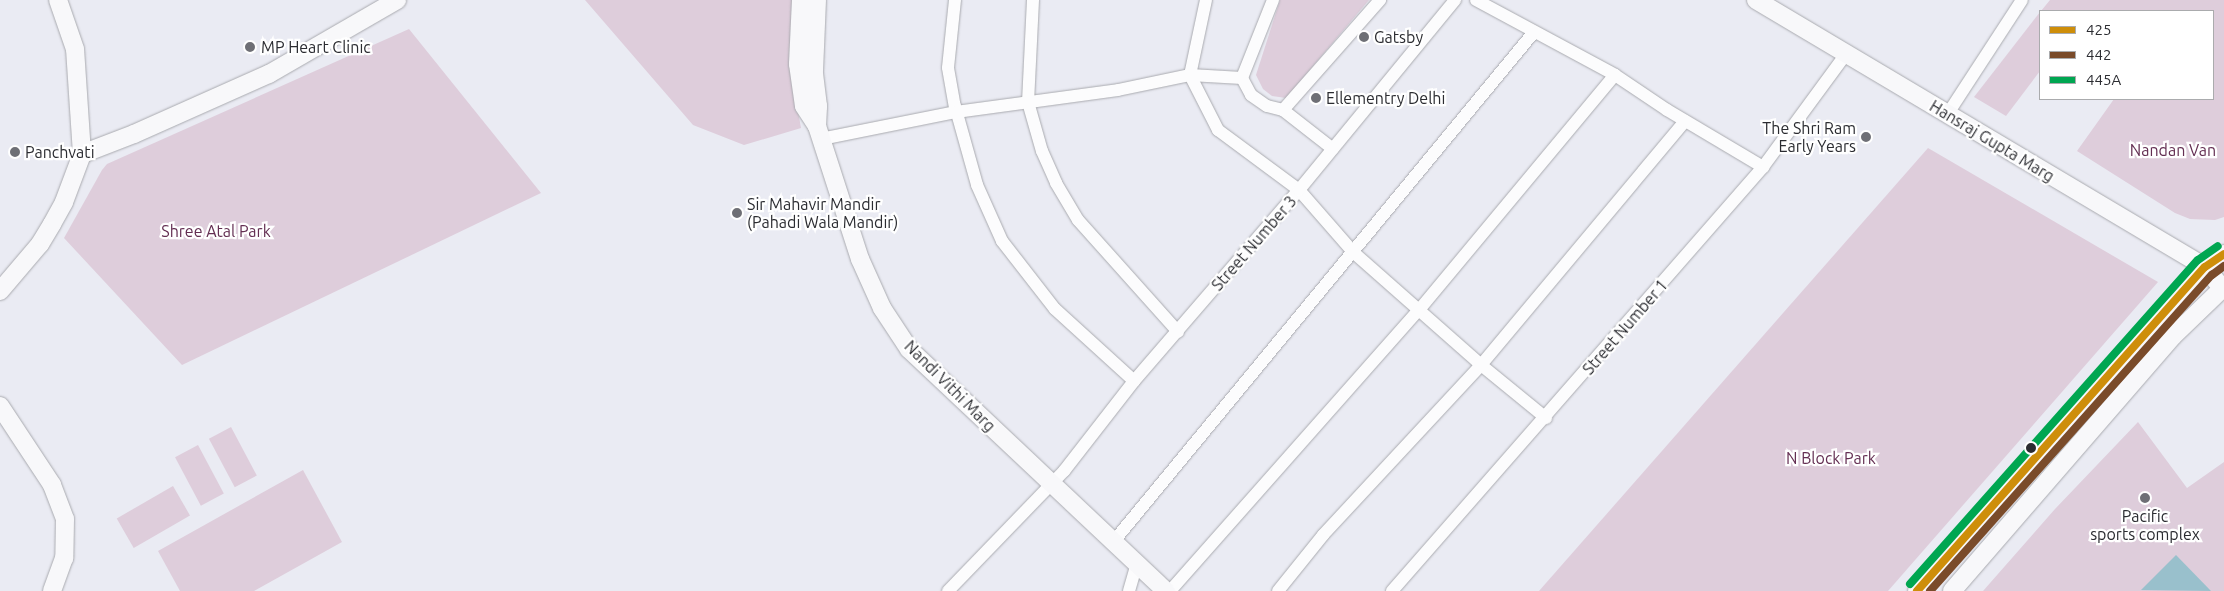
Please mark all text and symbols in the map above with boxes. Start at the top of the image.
legend [2039,10,2214,100]
text: 425 [2086,21,2111,38]
place label: Gatsby [1374,27,1423,47]
marker: Gatsby [1358,31,1370,43]
place label: MP Heart Clinic [261,37,371,57]
marker: MP Heart Clinic [243,40,257,54]
text: 442 [2086,46,2111,63]
text: 445A [2086,71,2121,88]
place label: Ellementry Delhi [1326,88,1445,108]
marker: Ellementry Delhi [1310,92,1322,104]
street label: Hansraj Gupta Marg [1926,96,2058,186]
place label: The Shri Ram Early Years [1762,118,1856,156]
marker: The Shri Ram Early Years [1860,131,1872,143]
park label: Nandan Van [2130,140,2216,160]
place label: Panchvati [25,142,95,162]
marker: Panchvati [9,146,21,158]
street label: Street Number 3 [1208,192,1300,294]
place label: Sir Mahavir Mandir (Pahadi Wala Mandir) [747,194,898,232]
marker: Sir Mahavir Mandir (Pahadi Wala Mandir) [731,207,743,219]
park label: Shree Atal Park [161,221,271,241]
street label: Street Number 1 [1579,276,1671,378]
street label: Nandi Vithi Marg [901,337,999,435]
unlabelled marker [2026,443,2036,453]
park label: N Block Park [1786,448,1876,468]
marker: Pacific sports complex [2139,492,2151,504]
place label: Pacific sports complex [2090,506,2200,544]

